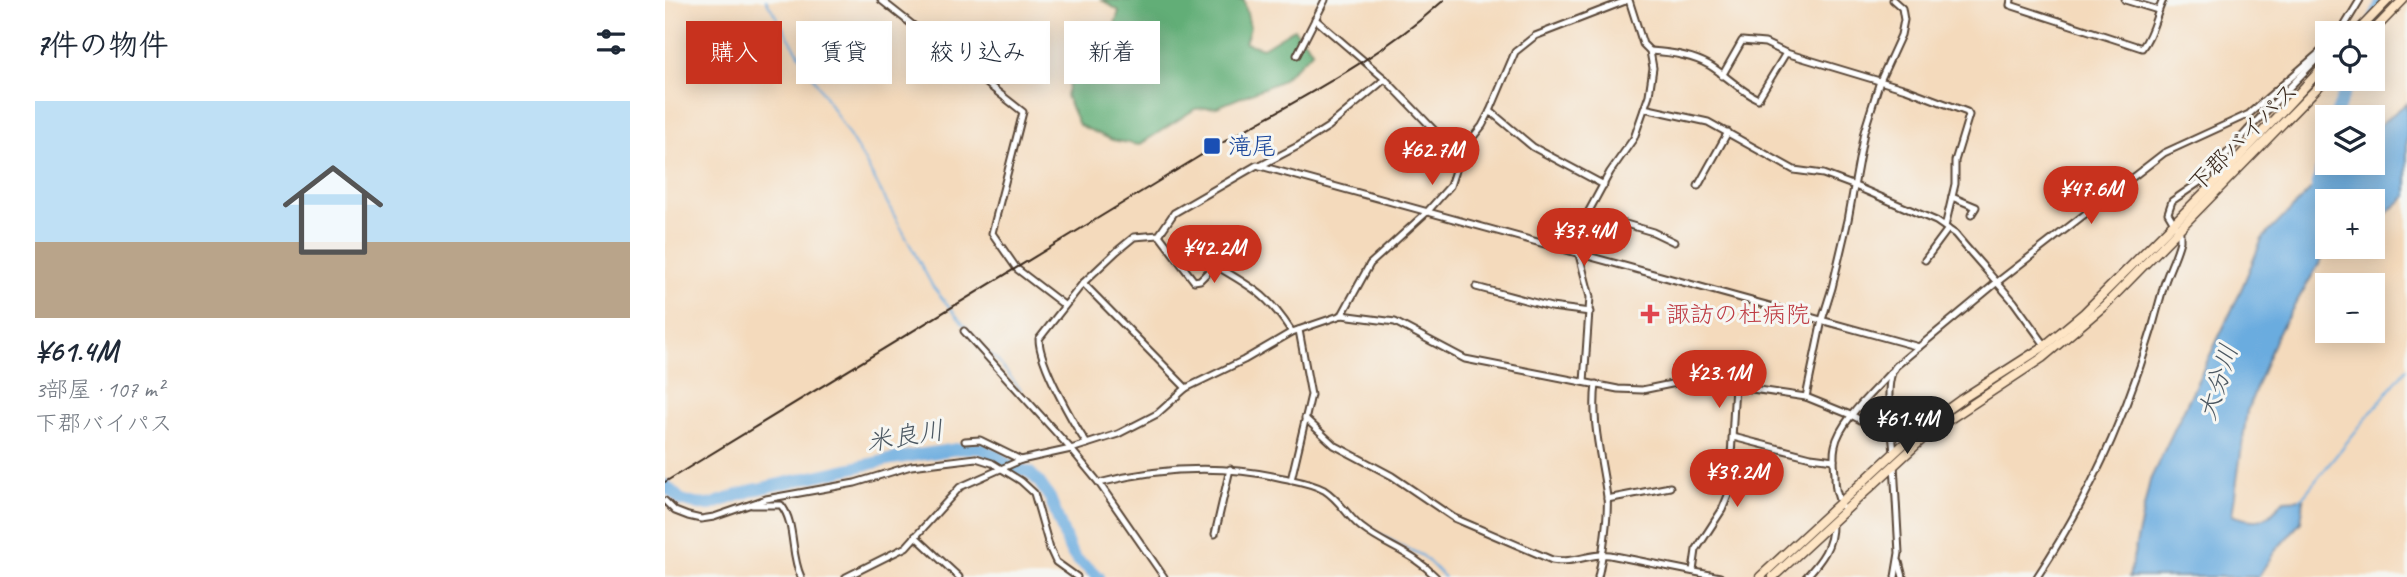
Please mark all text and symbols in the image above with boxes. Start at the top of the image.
chip: 購入 [686,21,782,84]
chip: 賃貸 [796,21,892,84]
chip: 絞り込み [906,21,1050,84]
chip: 新着 [1064,21,1160,84]
map controls [2315,21,2385,343]
button: locate [2315,21,2385,91]
icon: filters [592,23,630,61]
text: 7件の物件 [35,26,168,64]
street label: 下郡バイパス [2182,76,2304,198]
button: layers [2315,105,2385,175]
pin: ¥62.7M [1375,128,1489,187]
place label: 滝尾 [1228,131,1276,161]
text: ¥62.7M [1400,135,1464,164]
marker: 滝尾 [1202,136,1222,156]
icon: home [270,147,396,273]
pin: ¥47.6M [2034,166,2148,226]
text: ¥47.6M [2059,174,2123,203]
button: + [2315,189,2385,259]
pin: ¥37.4M [1527,208,1641,268]
text: ¥37.4M [1553,216,1615,245]
pin: ¥42.2M [1157,226,1271,285]
text: ¥42.2M [1183,233,1245,262]
button: − [2315,273,2385,343]
place label: 諏訪の杜病院 [1666,299,1810,329]
marker: 諏訪の杜病院 [1640,304,1660,324]
text: ¥61.4M [35,332,117,370]
water label: 大分川 [2190,340,2246,424]
pin: ¥23.1M [1662,350,1776,410]
text: ¥23.1M [1688,358,1750,387]
text: 3部屋 · 107 m² [35,375,164,404]
pin: ¥61.4M [1850,396,1964,456]
text: ¥61.4M [1875,404,1939,433]
text: 下郡バイパス [35,409,173,438]
water label: 米良川 [864,414,946,458]
pin: ¥39.2M [1680,449,1794,509]
text: ¥39.2M [1706,457,1768,486]

